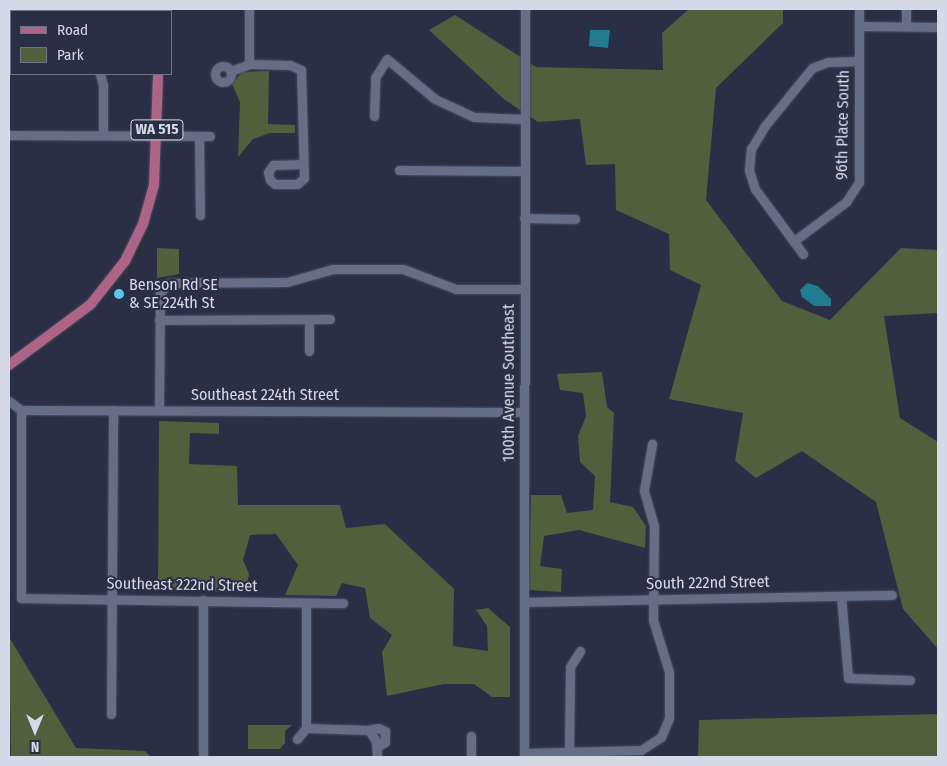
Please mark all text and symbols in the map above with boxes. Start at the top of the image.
legend [10,10,172,75]
text: Road [57,21,88,39]
text: Park [57,46,84,64]
street label: 96th Place South [832,70,854,180]
road number: WA 515 [130,118,184,142]
place label: Benson Rd SE & SE 224th St [129,275,218,313]
marker: Benson Rd SE & SE 224th St [113,288,125,300]
street label: 100th Avenue Southeast [499,304,519,462]
street label: Southeast 224th Street [191,385,339,405]
street label: South 222nd Street [646,572,770,594]
street label: Southeast 222nd Street [106,574,258,596]
north arrow [10,706,60,756]
text: N [31,738,39,755]

